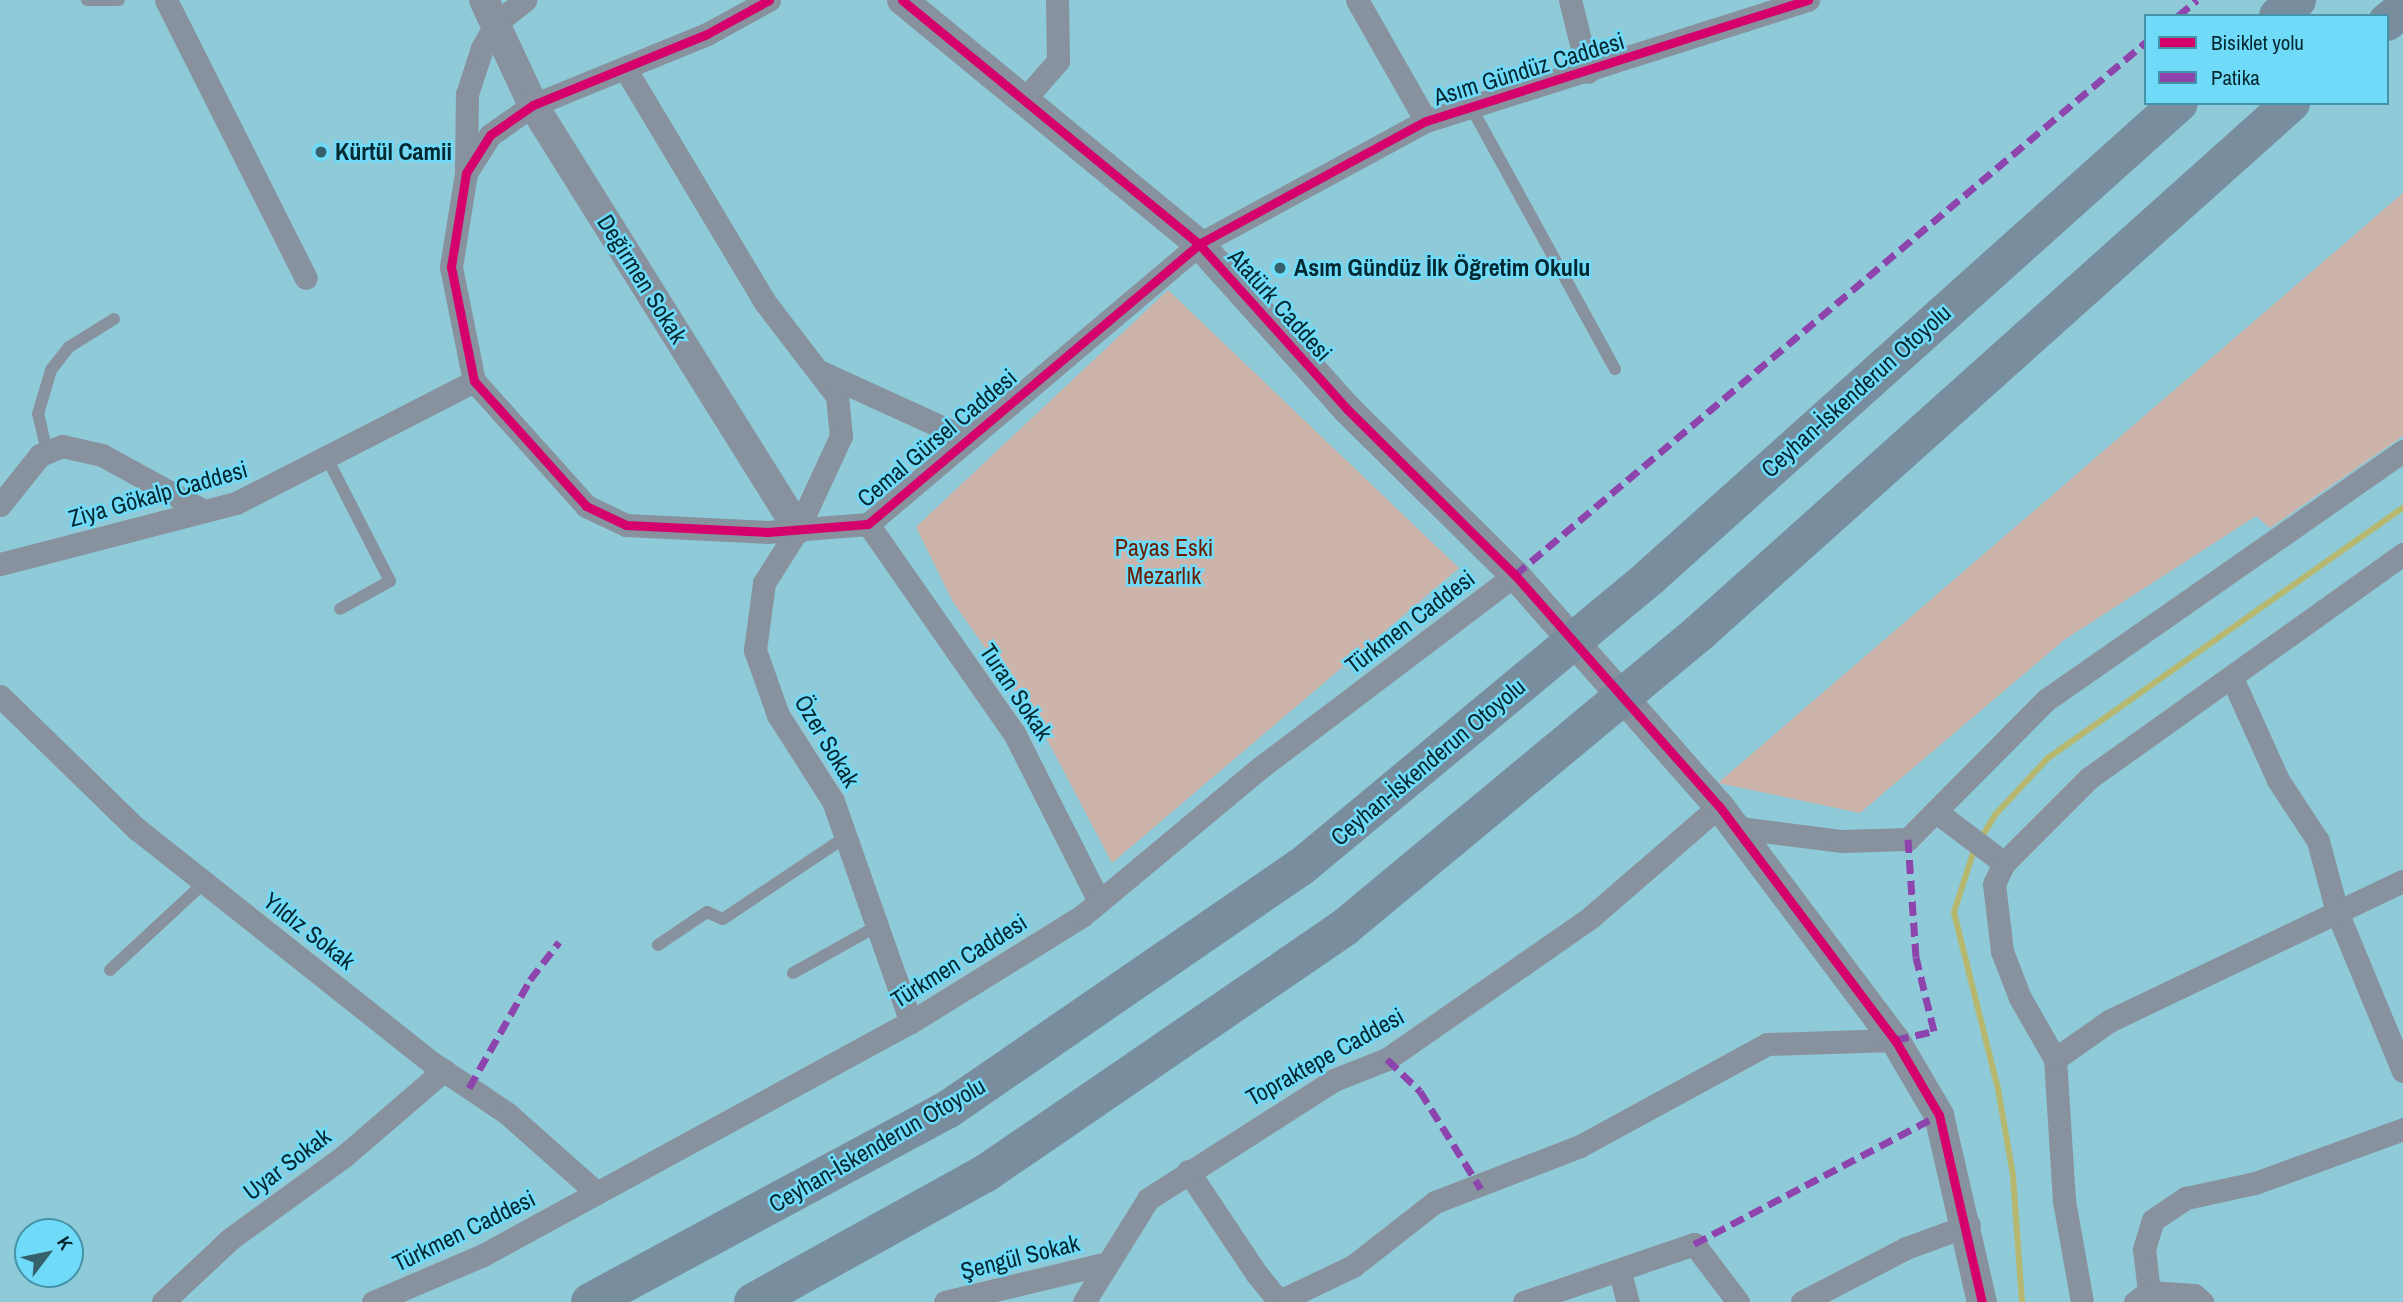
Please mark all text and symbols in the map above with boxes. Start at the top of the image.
legend [2144,14,2389,105]
street label: Asım Gündüz Caddesi [1430,26,1628,112]
text: Bisiklet yolu [2211,28,2304,57]
text: Patika [2211,63,2260,92]
place label: Kürtül Camii [335,138,452,166]
marker: Kürtül Camii [313,144,329,160]
street label: Değirmen Sokak [591,209,693,349]
street label: Atatürk Caddesi [1222,243,1338,367]
place label: Asım Gündüz İlk Öğretim Okulu [1294,254,1590,282]
marker: Asım Gündüz İlk Öğretim Okulu [1272,260,1288,276]
street label: Ceyhan-İskenderun Otoyolu [1755,298,1957,484]
street label: Cemal Gürsel Caddesi [852,363,1022,513]
street label: Ziya Gökalp Caddesi [65,455,251,533]
park label: Payas Eski Mezarlık [1115,534,1213,590]
street label: Türkmen Caddesi [1340,564,1480,680]
street label: Turan Sokak [973,638,1059,746]
street label: Ceyhan-İskenderun Otoyolu [1325,672,1531,852]
street label: Özer Sokak [788,690,866,792]
street label: Yıldız Sokak [257,886,361,976]
street label: Türkmen Caddesi [886,908,1032,1014]
street label: Topraktepe Caddesi [1241,1002,1409,1112]
street label: Ceyhan-İskenderun Otoyolu [764,1071,990,1219]
street label: Uyar Sokak [238,1122,336,1206]
street label: Türkmen Caddesi [388,1184,540,1278]
north arrow [14,1218,84,1288]
street label: Şengül Sokak [958,1228,1082,1286]
text: K [51,1231,79,1255]

